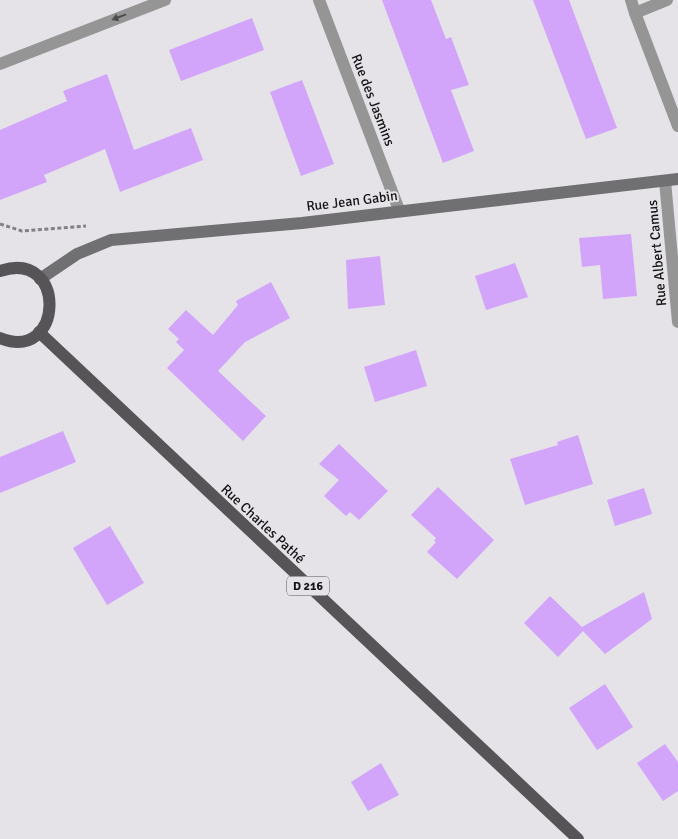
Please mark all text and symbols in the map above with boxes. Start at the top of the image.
one-way arrow [112,14,126,22]
street label: Rue des Jasmins [348,52,398,148]
street label: Rue Jean Gabin [305,187,399,215]
street label: Rue Albert Camus [644,199,670,307]
street label: Rue Charles Pathé [218,481,308,567]
road number: D 216 [287,576,329,596]

